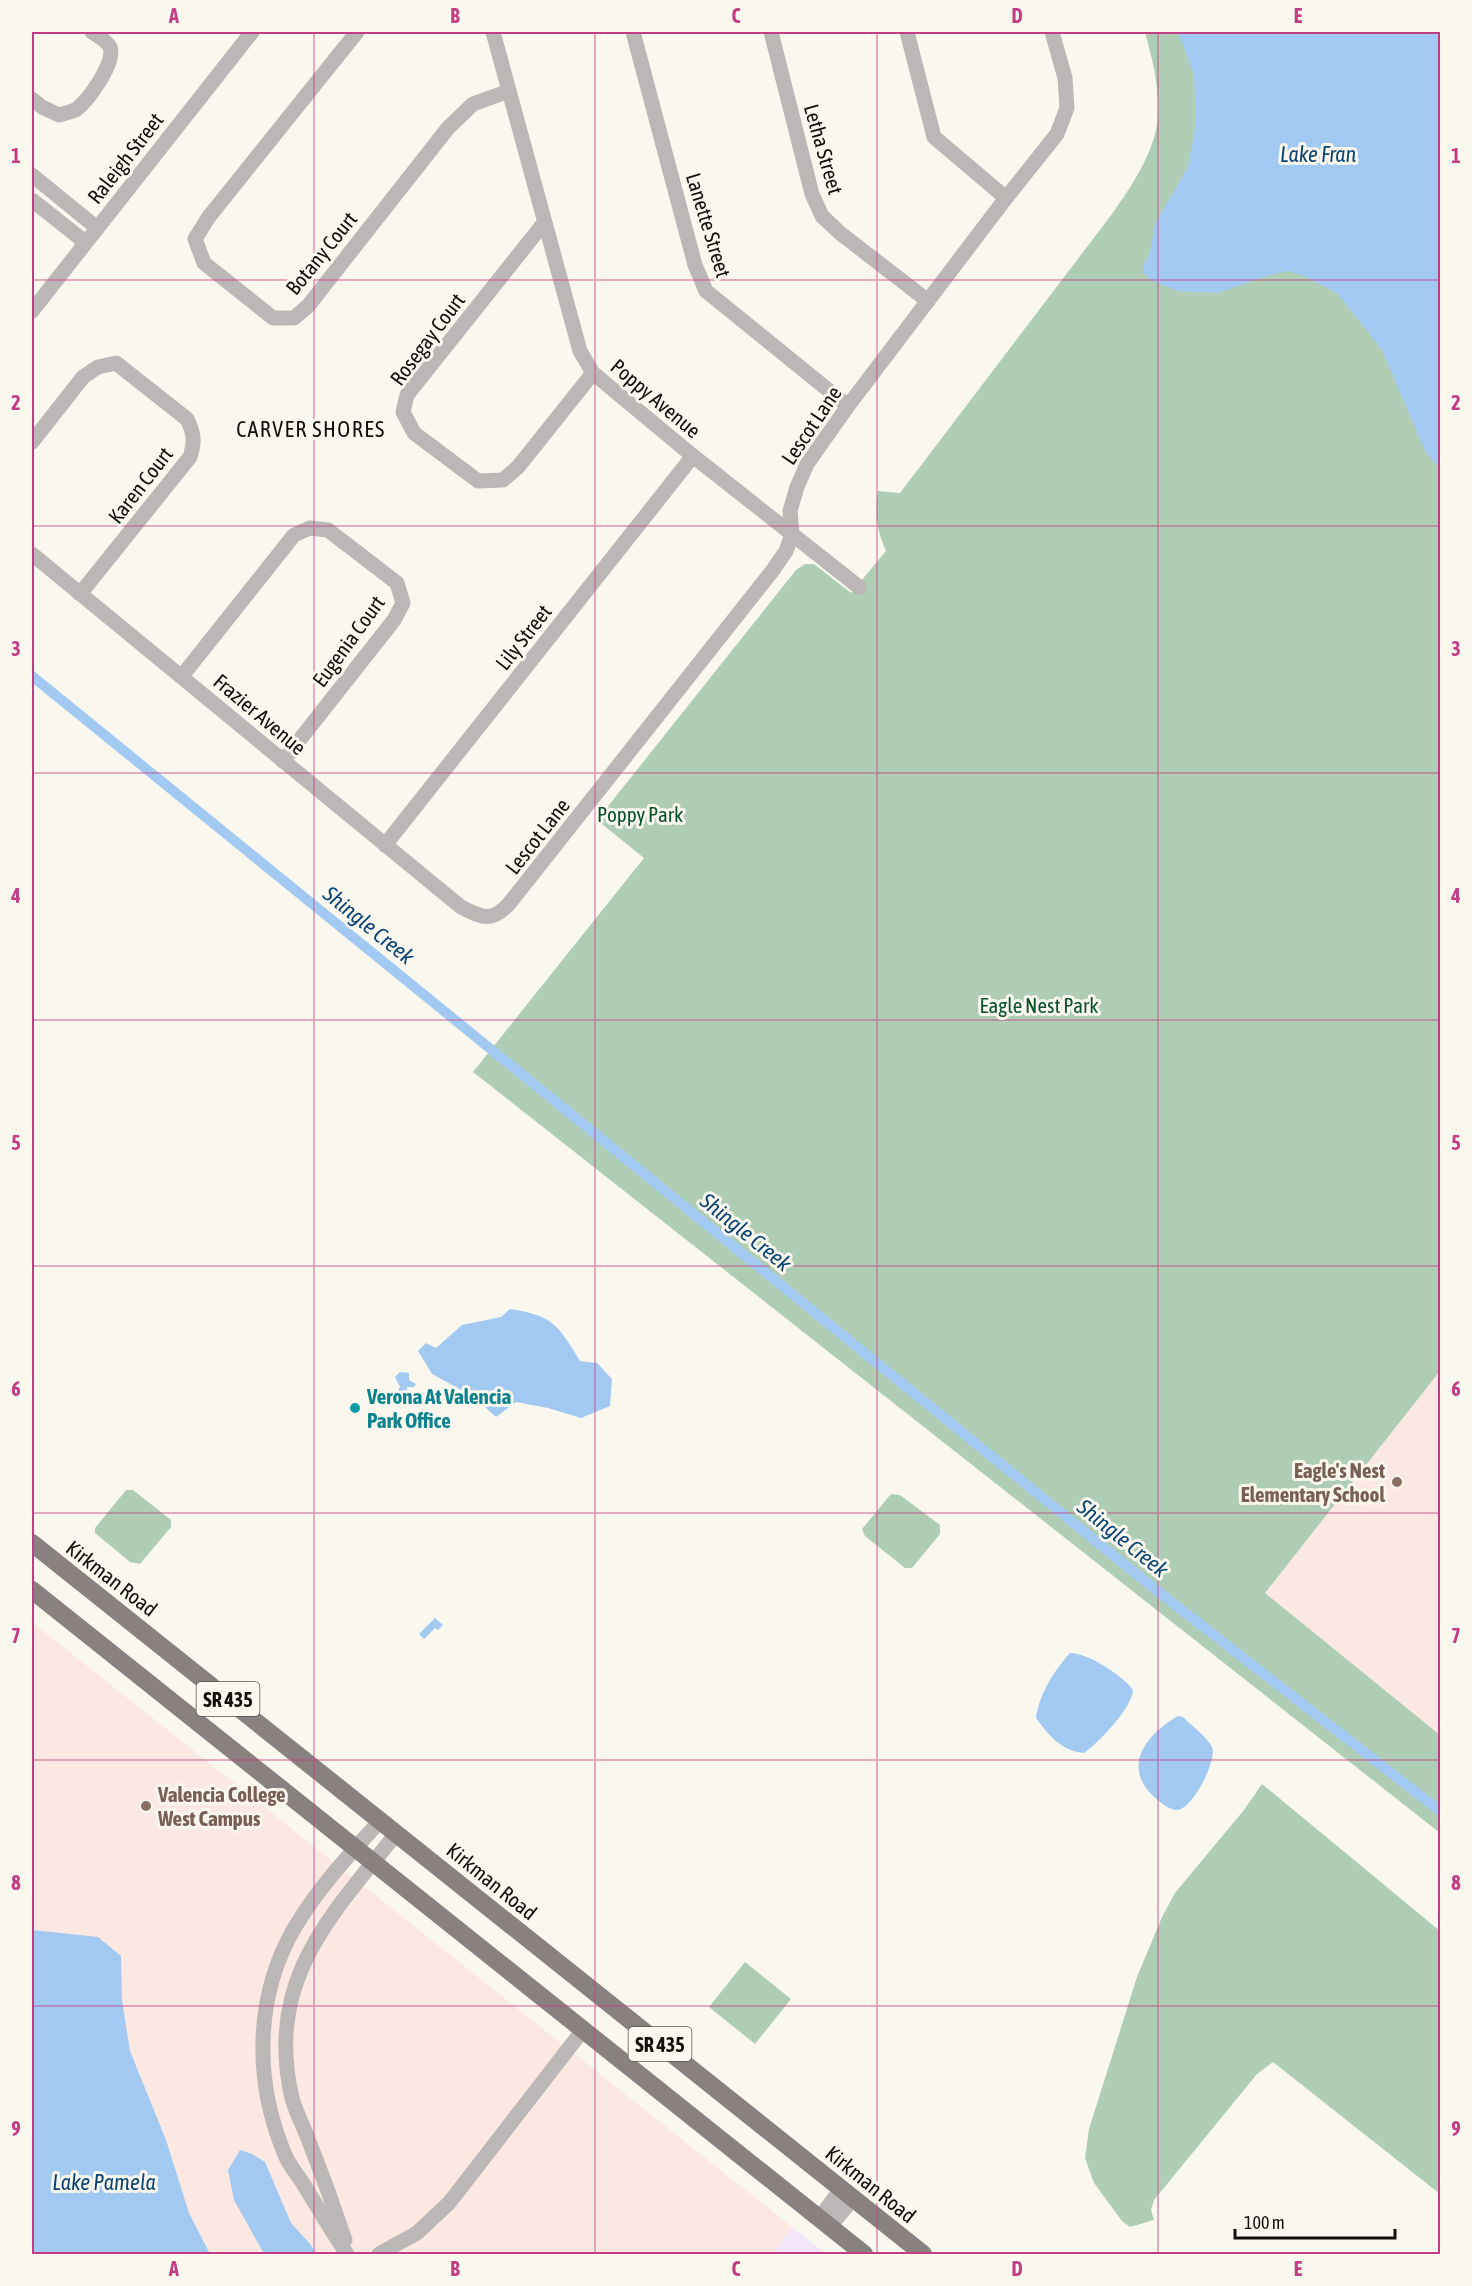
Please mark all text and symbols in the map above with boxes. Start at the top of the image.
text: A [168,4,179,27]
text: B [450,4,460,27]
text: C [732,4,741,27]
text: D [1011,4,1023,27]
text: E [1294,4,1303,27]
street label: Letha Street [800,101,848,197]
street label: Raleigh Street [82,108,168,208]
water label: Lake Fran [1280,141,1356,167]
text: 1 [11,144,21,167]
text: 1 [1451,144,1461,167]
street label: Lanette Street [682,170,736,280]
street label: Botany Court [281,207,361,299]
street label: Rosegay Court [385,288,469,390]
street label: Poppy Avenue [606,354,706,442]
street label: Lescot Lane [776,381,846,469]
text: 2 [11,391,21,414]
text: 2 [1451,391,1461,414]
district label: CARVER SHORES [236,416,386,442]
street label: Karen Court [103,442,177,528]
street label: Eugenia Court [307,591,389,691]
street label: Lily Street [490,600,556,674]
text: 3 [11,637,21,660]
text: 3 [1451,637,1461,660]
street label: Frazier Avenue [209,669,311,759]
street label: Lescot Lane [500,793,574,879]
park label: Poppy Park [597,802,683,826]
water label: Shingle Creek [318,880,420,970]
text: 4 [10,884,21,907]
text: 4 [1450,884,1461,907]
park label: Eagle Nest Park [980,993,1098,1017]
text: 5 [11,1131,21,1154]
text: 5 [1451,1131,1461,1154]
water label: Shingle Creek [695,1187,797,1277]
text: 6 [11,1377,21,1400]
text: 6 [1451,1377,1461,1400]
place label: Verona At Valencia Park Office [366,1384,511,1432]
marker: Verona At Valencia Park Office [348,1401,362,1415]
place label: Eagle's Nest Elementary School [1241,1458,1385,1506]
marker: Eagle's Nest Elementary School [1390,1475,1404,1489]
water label: Shingle Creek [1072,1493,1174,1583]
street label: Kirkman Road [62,1535,162,1621]
text: 7 [11,1624,21,1647]
text: 7 [1451,1624,1461,1647]
road number: SR 435 [196,1682,260,1716]
place label: Valencia College West Campus [157,1782,286,1830]
marker: Valencia College West Campus [139,1799,153,1813]
street label: Kirkman Road [442,1838,542,1924]
text: 8 [11,1871,21,1894]
text: 8 [1451,1871,1461,1894]
road number: SR 435 [628,2027,692,2061]
text: 9 [11,2117,21,2140]
text: 9 [1451,2117,1461,2140]
street label: Kirkman Road [821,2141,921,2227]
water label: Lake Pamela [52,2169,156,2195]
scale bar [1235,2202,1396,2240]
text: 100 m [1244,2212,1285,2233]
text: A [168,2257,179,2280]
text: B [450,2257,460,2280]
text: C [732,2257,741,2280]
text: D [1011,2257,1023,2280]
text: E [1294,2257,1303,2280]

